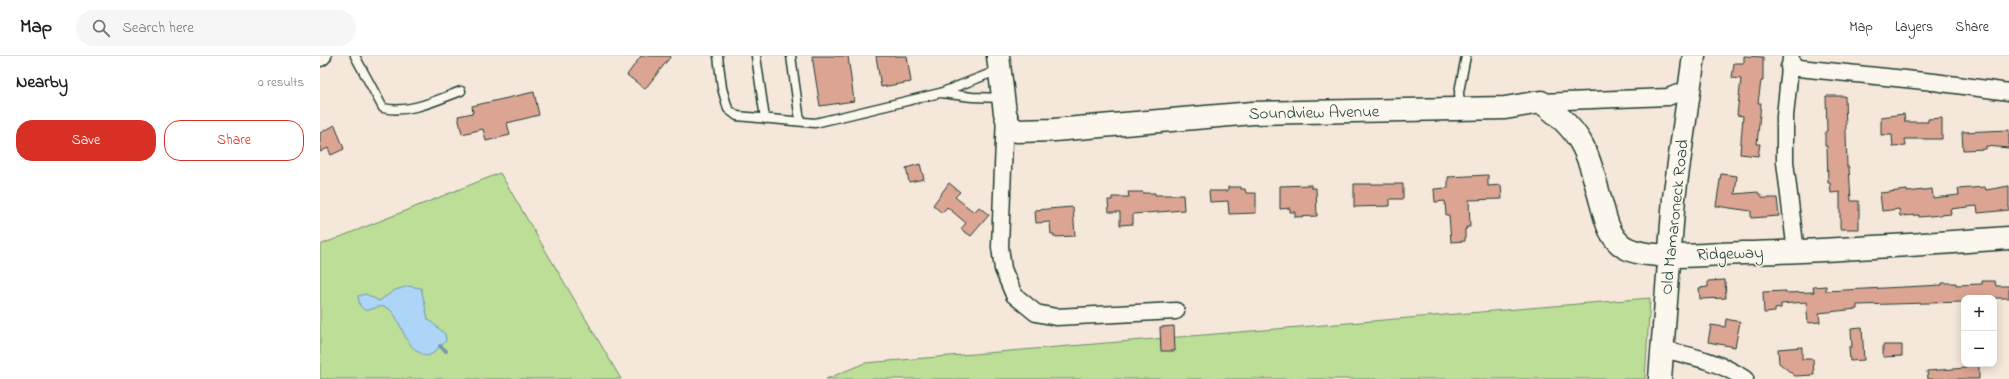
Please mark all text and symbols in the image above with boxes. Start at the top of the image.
search box [76,10,356,46]
text: Map [20,14,52,41]
icon: search [90,17,112,39]
text: Search here [122,17,194,39]
text: Map [1849,17,1873,38]
text: Layers [1895,17,1933,38]
text: Share [1955,17,1989,38]
text: Nearby [16,70,68,95]
text: 0 results [258,73,304,92]
street label: Soundview Avenue [1248,99,1380,127]
button: Save [16,120,156,161]
button: Share [164,120,304,161]
street label: Old Mamaroneck Road [1654,138,1696,296]
street label: Ridgeway [1696,240,1764,270]
map controls [1961,295,1997,367]
button: + [1961,295,1997,331]
button: − [1961,331,1997,367]

